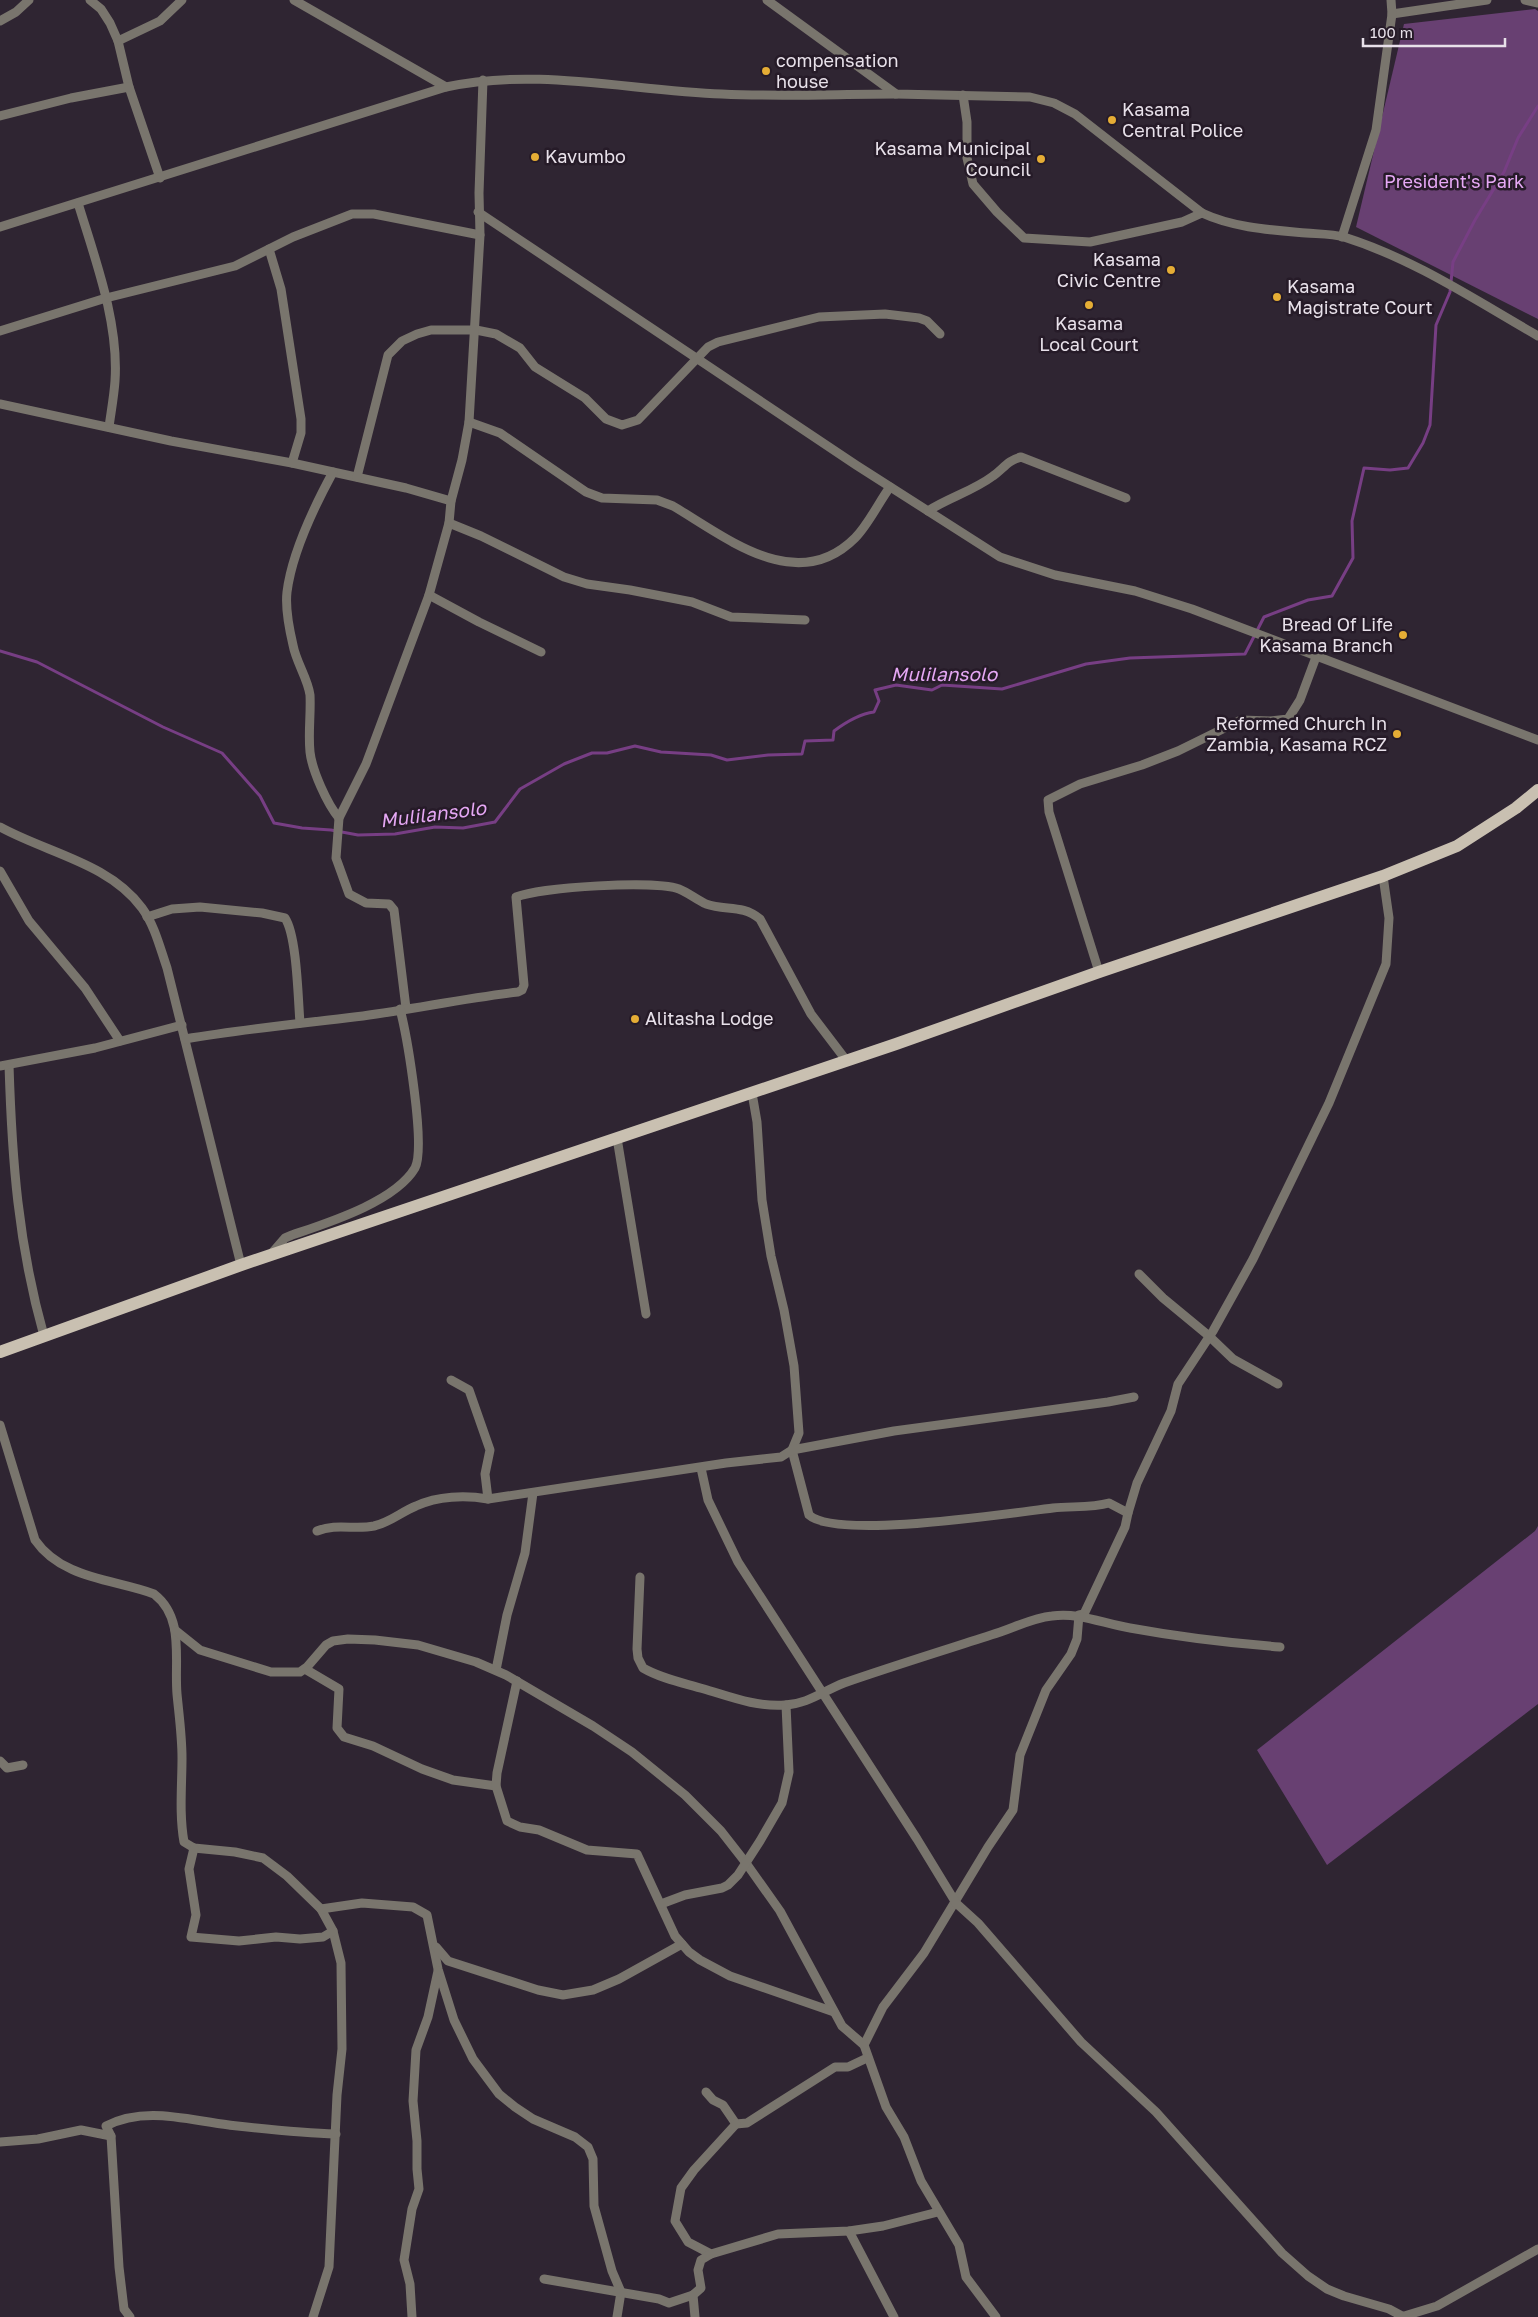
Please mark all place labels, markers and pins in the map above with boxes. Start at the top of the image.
place label: compensation house [776,49,899,92]
marker: compensation house [760,65,772,77]
place label: Kasama Central Police [1122,98,1243,141]
marker: Kasama Central Police [1106,114,1118,126]
place label: Kasama Municipal Council [874,137,1031,180]
place label: Kavumbo [545,145,626,167]
marker: Kavumbo [529,151,541,163]
marker: Kasama Municipal Council [1035,153,1047,165]
place label: Kasama Civic Centre [1057,248,1161,291]
marker: Kasama Civic Centre [1165,264,1177,276]
place label: Kasama Magistrate Court [1287,275,1433,318]
marker: Kasama Magistrate Court [1271,291,1283,303]
marker: Kasama Local Court [1083,299,1095,311]
place label: Kasama Local Court [1039,312,1139,355]
place label: Bread Of Life Kasama Branch [1259,613,1393,656]
marker: Bread Of Life Kasama Branch [1397,629,1409,641]
place label: Reformed Church In Zambia, Kasama RCZ [1206,712,1387,755]
marker: Reformed Church In Zambia, Kasama RCZ [1391,728,1403,740]
place label: Alitasha Lodge [645,1007,773,1029]
marker: Alitasha Lodge [629,1013,641,1025]

